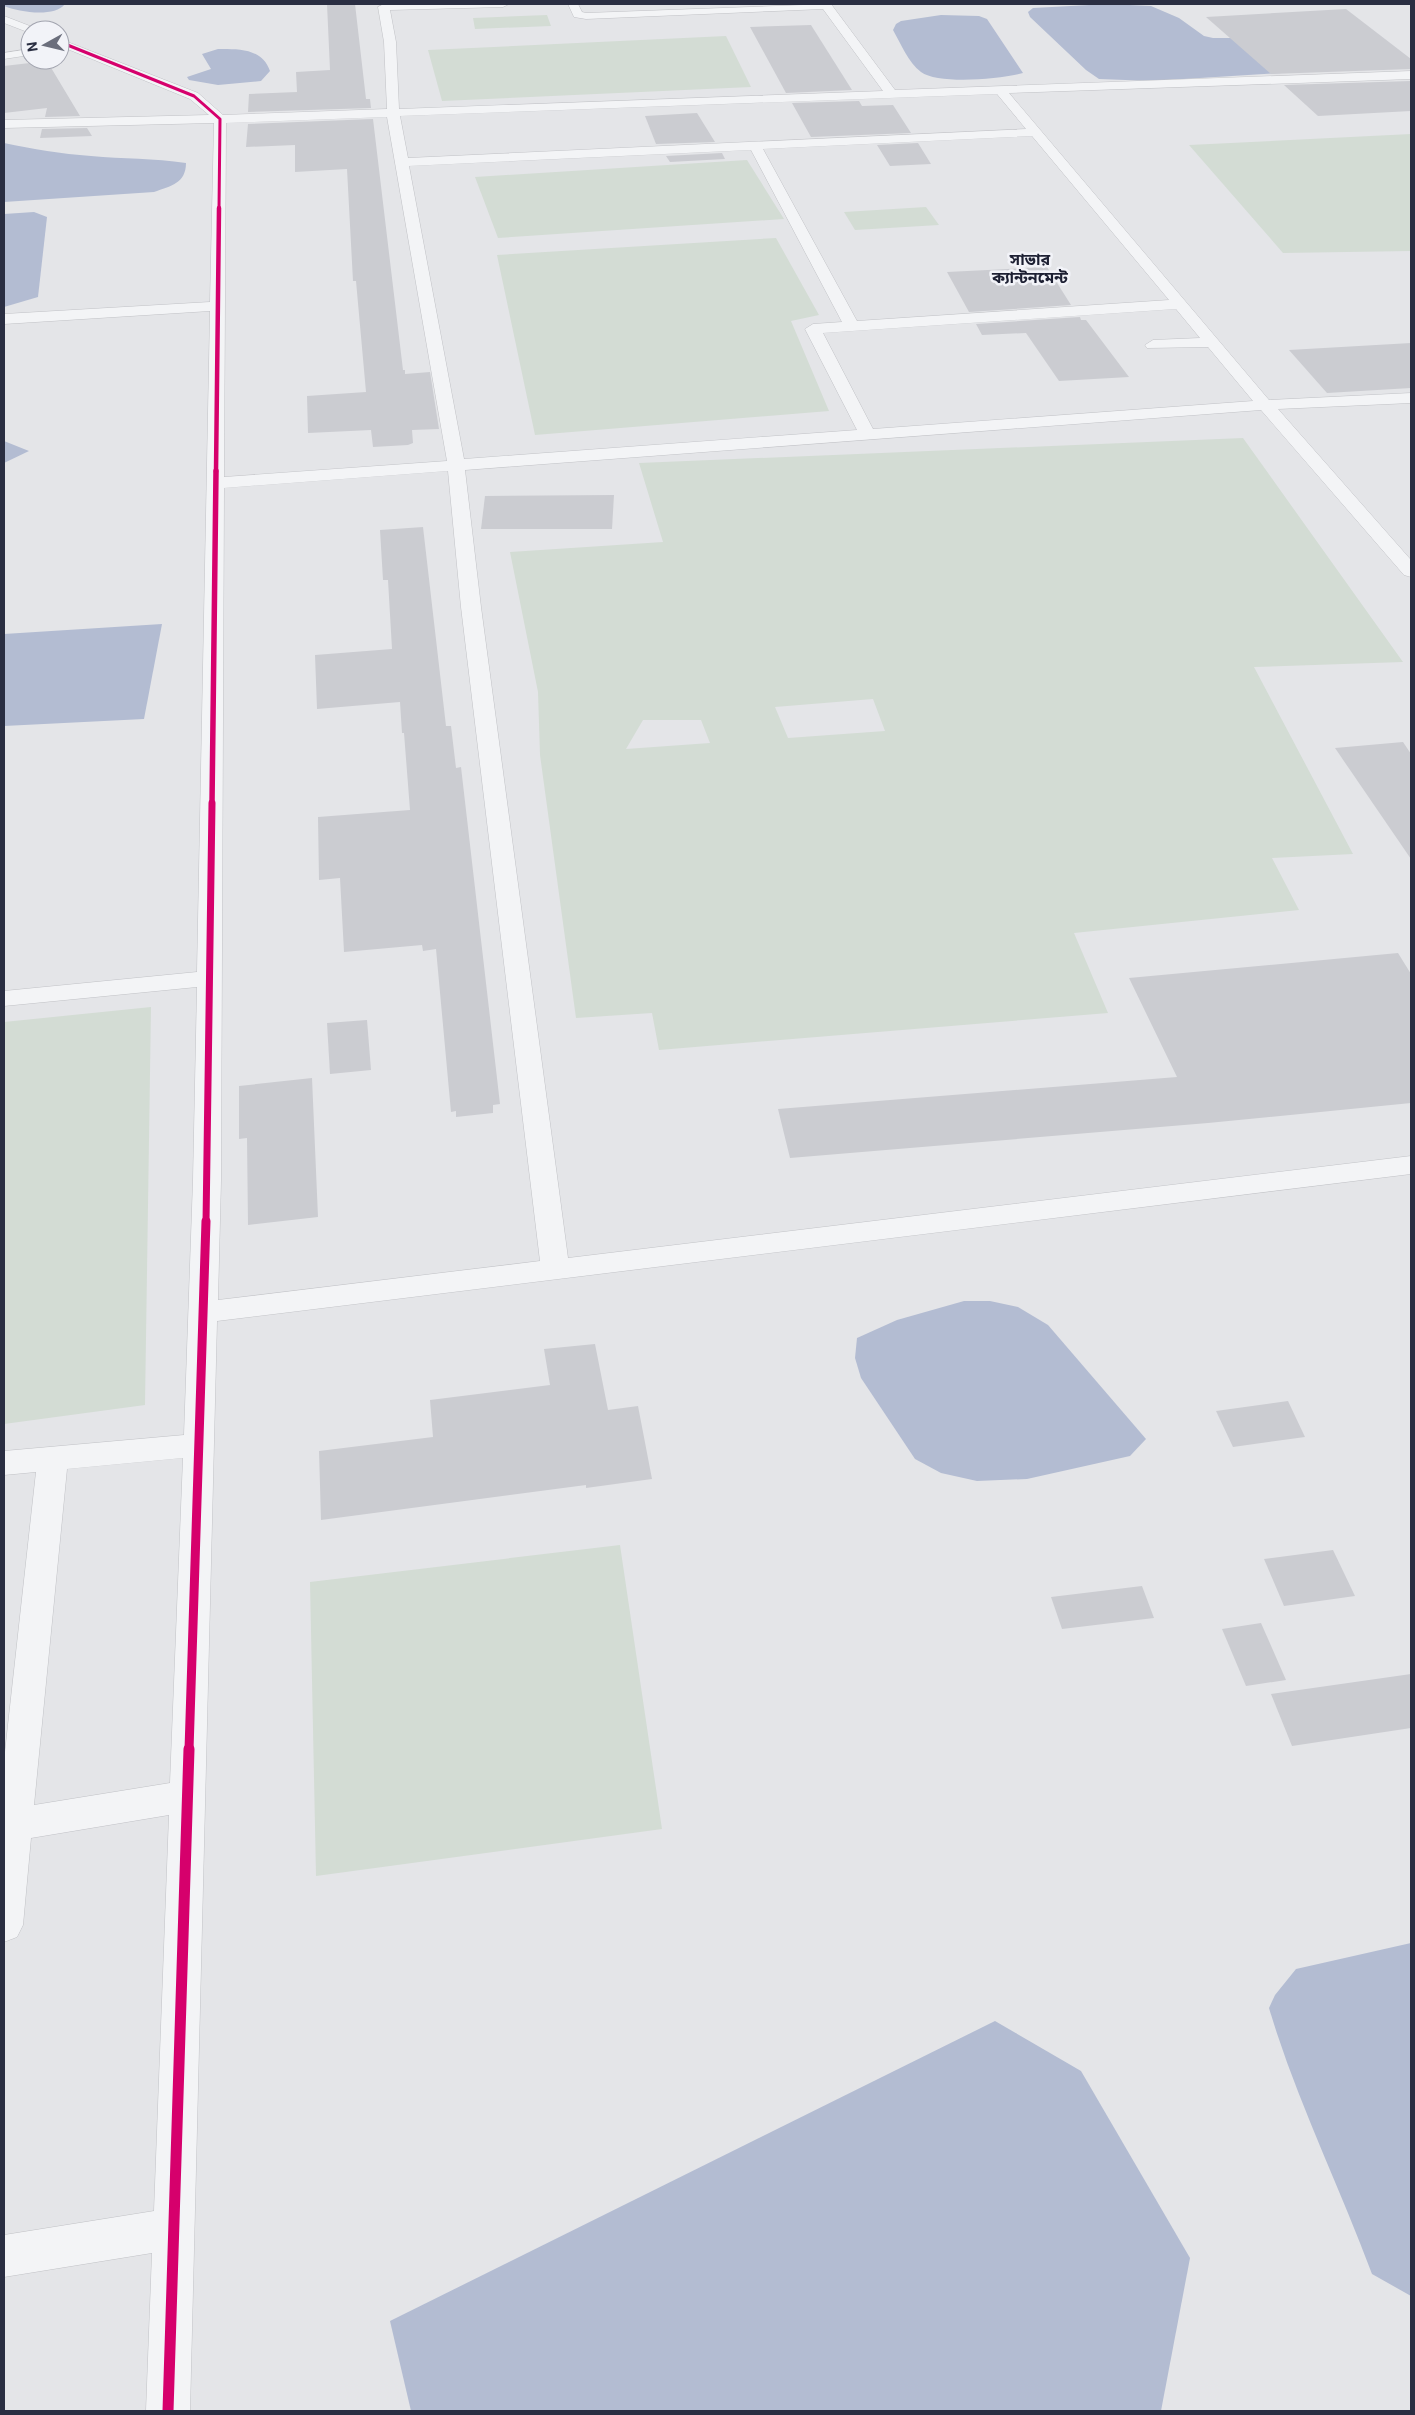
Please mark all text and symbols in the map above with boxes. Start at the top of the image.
north arrow [20,20,70,70]
text: N [24,41,41,53]
district label: সাভার ক্যান্টনমেন্ট [991,250,1069,287]

